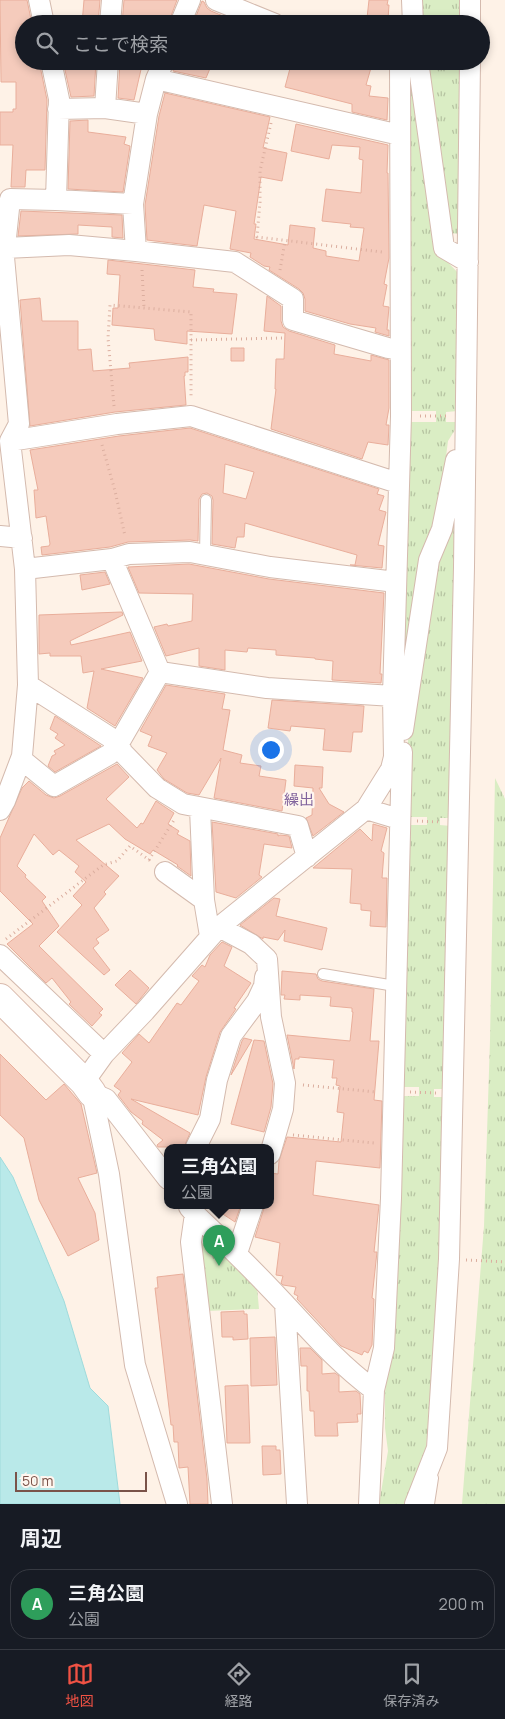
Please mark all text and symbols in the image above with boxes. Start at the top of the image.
search box [15,15,490,70]
icon: search [33,29,61,57]
text: ここで検索 [73,31,168,57]
your location [258,737,284,763]
district label: 繰出 [284,789,314,810]
popup [164,1144,274,1209]
text: 三角公園 [181,1153,257,1179]
text: 公園 [181,1181,213,1203]
pin: A [203,1225,235,1266]
scale bar [15,1469,148,1492]
text: 50 m [22,1471,53,1490]
text: 周辺 [20,1524,62,1552]
text: 三角公園 [68,1580,144,1606]
text: A [32,1593,42,1615]
text: 200 m [439,1593,484,1615]
text: 公園 [68,1608,100,1630]
tab: 地図 [66,1660,94,1710]
tab: 経路 [225,1660,253,1710]
tab: 保存済み [384,1660,440,1710]

